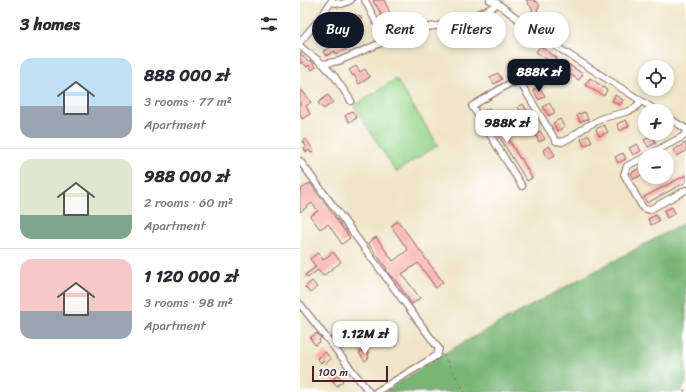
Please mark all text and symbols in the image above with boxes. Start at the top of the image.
text: 3 homes [20,9,80,39]
chip: Buy [312,12,364,48]
chip: Rent [372,12,429,48]
chip: Filters [437,12,506,48]
chip: New [514,12,569,48]
icon: filters [258,13,280,35]
pin: 888K zł [502,59,576,93]
text: 888 000 zł [144,60,229,90]
text: 888K zł [516,60,562,83]
map controls [638,60,674,184]
button: locate [638,60,674,96]
icon: home [52,74,100,122]
text: 3 rooms · 77 m² [144,90,232,113]
button: + [638,104,674,140]
pin: 988K zł [470,110,544,144]
text: 988K zł [484,111,530,134]
text: Apartment [144,113,205,136]
button: − [638,148,674,184]
text: 988 000 zł [144,161,230,191]
icon: home [52,175,100,223]
text: 2 rooms · 60 m² [144,191,233,214]
text: Apartment [144,214,205,237]
text: 1 120 000 zł [144,261,238,291]
icon: home [52,275,100,323]
text: 3 rooms · 98 m² [144,291,233,314]
text: Apartment [144,314,205,337]
pin: 1.12M zł [324,321,406,355]
text: 1.12M zł [342,322,389,345]
text: 100 m [318,363,348,382]
scale bar [312,364,388,383]

